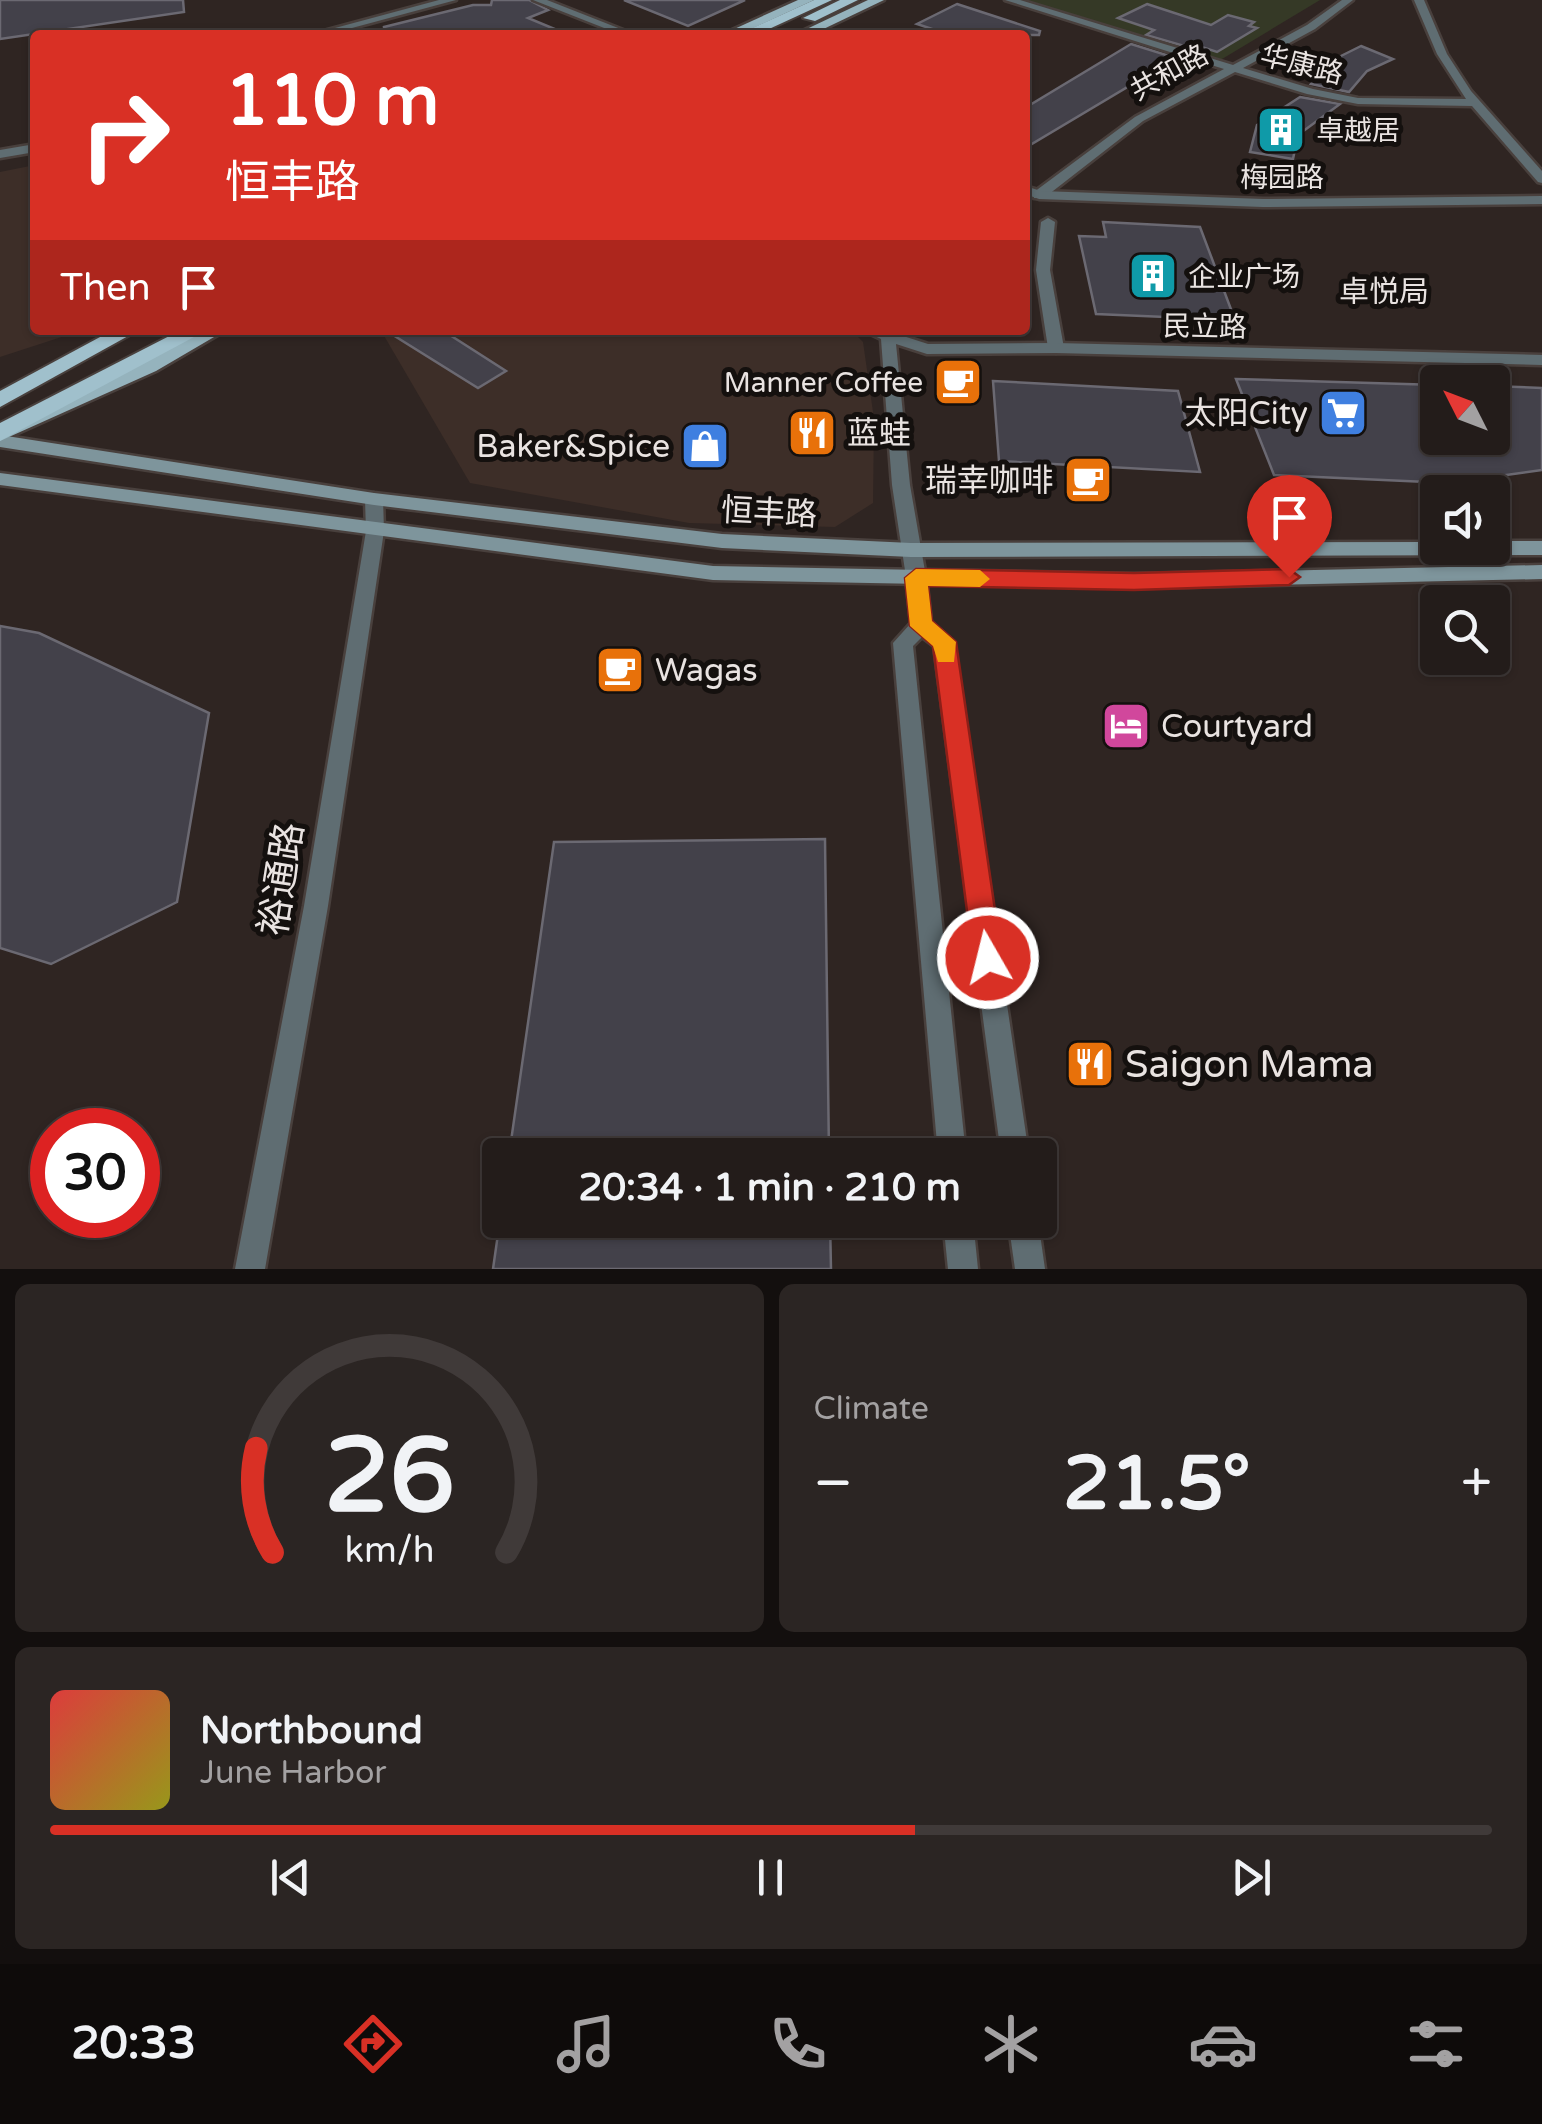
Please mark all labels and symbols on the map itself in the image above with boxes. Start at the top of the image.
street label: 共和路 [1125,38,1214,108]
street label: 华康路 [1257,38,1347,92]
building icon: 卓越居 [1255,104,1307,156]
place label: 卓越居 [1316,114,1400,148]
street label: 梅园路 [1240,161,1324,195]
building icon: 企业广场 [1127,250,1179,302]
place label: 企业广场 [1188,260,1300,294]
district label: 卓悦局 [1339,274,1429,311]
street label: 民立路 [1163,309,1247,345]
cafe icon: Manner Coffee [932,356,984,408]
north arrow [1420,365,1510,455]
place label: Manner Coffee [724,366,923,400]
supermarket icon: 太阳City [1317,387,1369,439]
place label: 太阳City [1185,395,1308,433]
restaurant icon: 蓝蛙 [786,407,838,459]
place label: 蓝蛙 [847,415,911,453]
shop icon: Baker&Spice [679,420,731,472]
place label: Baker&Spice [476,428,670,466]
cafe icon: 瑞幸咖啡 [1062,454,1114,506]
place label: 瑞幸咖啡 [925,462,1053,500]
pin [1247,475,1332,578]
street label: 恒丰路 [720,492,818,534]
cafe icon: Wagas [594,644,646,696]
place label: Wagas [655,652,758,690]
hotel icon: Courtyard [1100,700,1152,752]
place label: Courtyard [1161,708,1313,746]
street label: 裕通路 [250,819,314,939]
position arrow [936,906,1040,1010]
restaurant icon: Saigon Mama [1064,1038,1116,1090]
place label: Saigon Mama [1125,1042,1374,1088]
speed limit sign: 30 [30,1108,160,1238]

